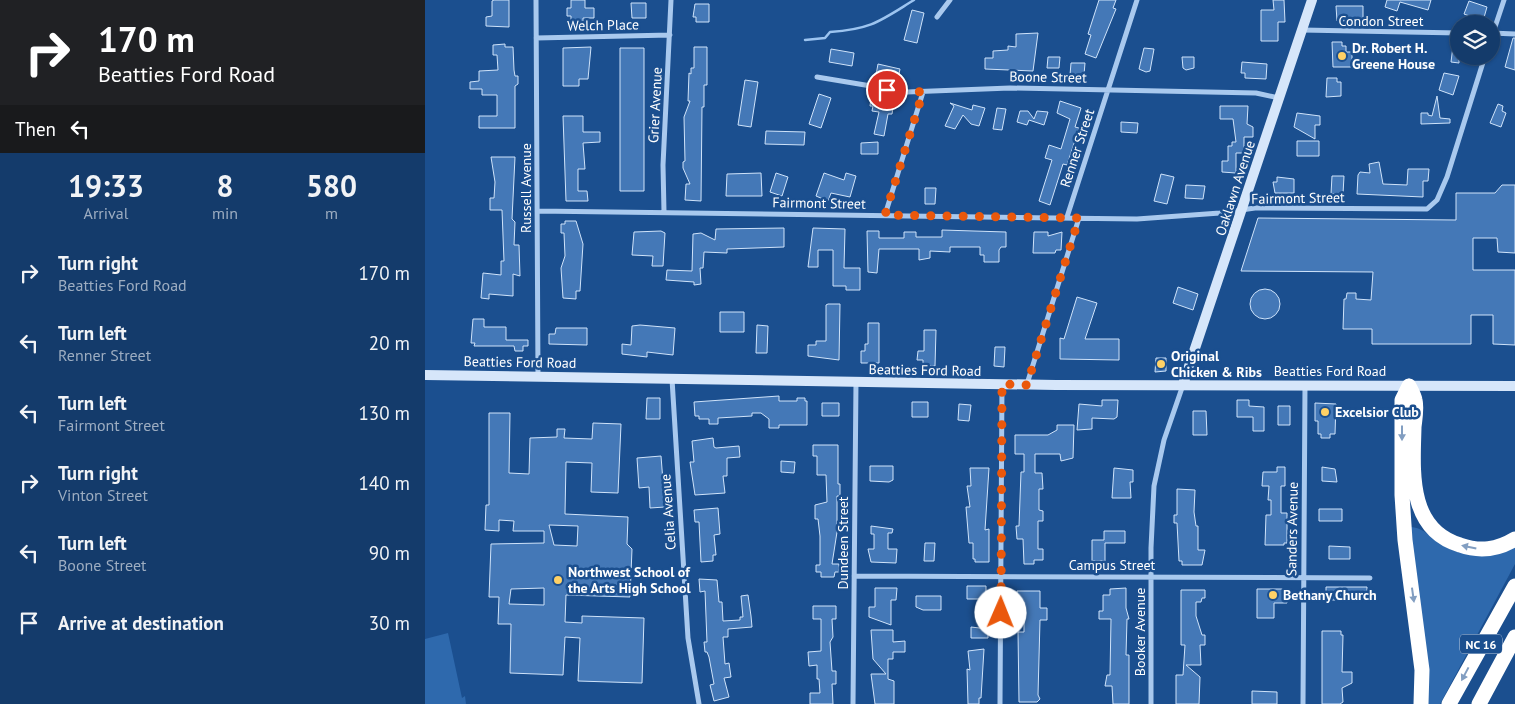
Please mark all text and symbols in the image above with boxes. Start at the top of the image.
street label: Condon Street [1339,12,1424,30]
street label: Welch Place [567,15,639,35]
map controls [1450,15,1500,65]
button: layers [1450,15,1500,65]
text: 170 m [98,16,195,62]
icon: right [15,20,80,85]
place label: Dr. Robert H. Greene House [1352,39,1435,73]
marker: Dr. Robert H. Greene House [1336,50,1348,62]
text: Beatties Ford Road [98,60,275,88]
street label: Grier Avenue [644,67,666,143]
street label: Boone Street [1009,67,1087,87]
pin [866,69,908,111]
icon: arrive [873,76,901,104]
street label: Renner Street [1056,106,1098,190]
icon: left [66,115,94,143]
text: Then [15,117,56,141]
street label: Oaklawn Avenue [1211,138,1259,238]
street label: Russell Avenue [517,143,535,233]
text: 19:33 [68,166,144,205]
text: 8 [217,166,234,205]
text: 580 [306,166,357,205]
street label: Fairmont Street [1251,188,1345,208]
street label: Fairmont Street [772,193,866,213]
text: Arrival [84,203,128,223]
text: min [212,203,238,223]
text: m [325,203,338,223]
text: Turn right [58,251,138,275]
icon: right [15,259,43,287]
text: 170 m [358,261,410,285]
text: Beatties Ford Road [58,275,187,295]
text: Turn left [58,321,127,345]
icon: left [15,329,43,357]
text: 20 m [369,331,410,355]
text: Renner Street [58,345,151,365]
place label: Original Chicken & Ribs [1171,347,1262,381]
street label: Beatties Ford Road [464,352,576,372]
marker: Original Chicken & Ribs [1155,358,1167,370]
street label: Beatties Ford Road [869,360,981,380]
street label: Beatties Ford Road [1274,362,1386,380]
text: Turn left [58,391,127,415]
icon: left [15,399,43,427]
text: 130 m [358,401,410,425]
place label: Excelsior Club [1335,403,1419,421]
marker: Excelsior Club [1319,406,1331,418]
text: Fairmont Street [58,415,165,435]
one-way arrow [1398,425,1406,441]
text: Turn right [58,461,138,485]
icon: right [15,469,43,497]
text: 140 m [358,471,410,495]
street label: Celia Avenue [656,473,680,551]
street label: Sanders Avenue [1282,482,1302,576]
text: Vinton Street [58,485,148,505]
street label: Dundeen Street [834,496,852,590]
text: Turn left [58,531,127,555]
icon: left [15,539,43,567]
text: 90 m [369,541,410,565]
one-way arrow [1461,543,1476,551]
text: Boone Street [58,555,147,575]
street label: Campus Street [1069,556,1156,574]
place label: Northwest School of the Arts High School [568,563,691,597]
marker: Northwest School of the Arts High School [552,574,564,586]
position arrow [974,586,1026,638]
place label: Bethany Church [1283,586,1377,604]
one-way arrow [1409,587,1417,603]
street label: Booker Avenue [1131,588,1149,676]
marker: Bethany Church [1267,589,1279,601]
icon: arrive [15,609,43,637]
text: Arrive at destination [58,611,224,635]
text: 30 m [369,611,410,635]
road number: NC 16 [1460,634,1502,654]
one-way arrow [1461,667,1469,681]

